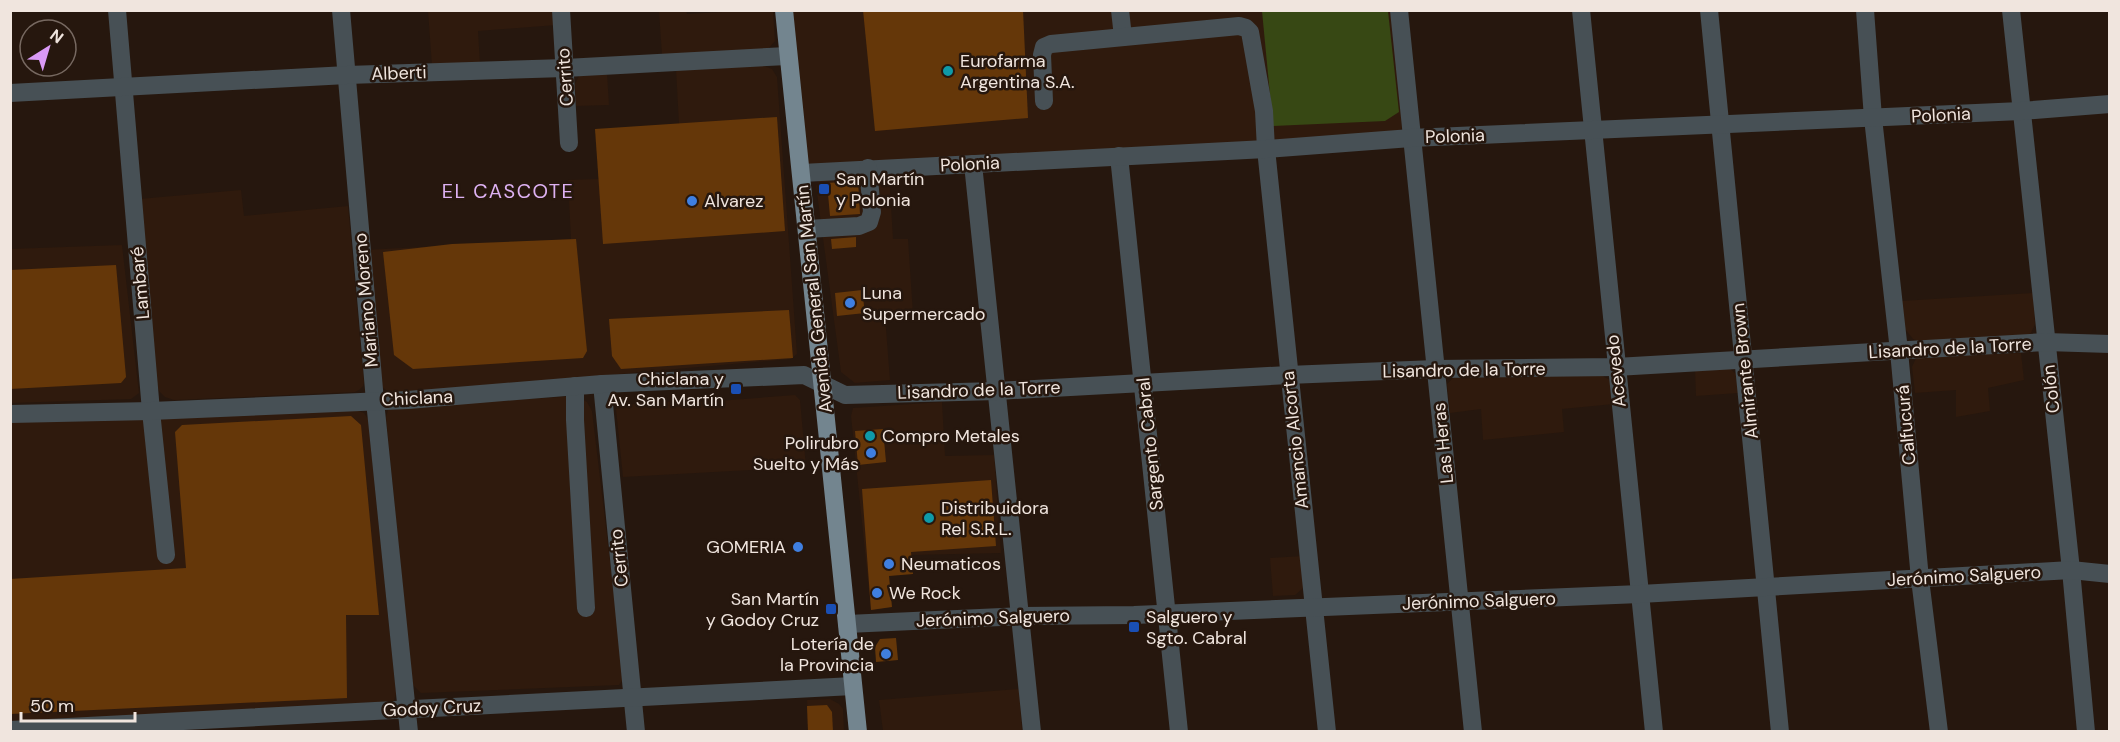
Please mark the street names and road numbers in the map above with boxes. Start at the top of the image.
street label: Cerrito [551,47,579,107]
street label: Alberti [371,60,427,86]
street label: Polonia [1911,101,1971,129]
street label: Polonia [1425,123,1485,149]
street label: Polonia [940,150,1000,178]
street label: Avenida General San Martín [790,184,838,414]
street label: Mariano Moreno [348,232,384,368]
street label: Lambaré [125,246,155,320]
street label: Almirante Brown [1726,302,1764,440]
street label: Lisandro de la Torre [1868,332,2032,364]
street label: Acevedo [1600,334,1632,408]
street label: Lisandro de la Torre [1382,357,1546,383]
street label: Colón [2037,364,2065,414]
street label: Amancio Alcorta [1276,370,1314,510]
street label: Lisandro de la Torre [897,375,1061,405]
street label: Sargento Cabral [1131,376,1169,512]
street label: Chiclana [381,384,453,412]
street label: Calfucurá [1891,384,1921,466]
street label: Las Heras [1427,401,1459,485]
street label: Cerrito [604,528,634,588]
street label: Jerónimo Salguero [1886,560,2042,592]
street label: Jerónimo Salguero [1402,586,1556,616]
street label: Jerónimo Salguero [916,603,1070,633]
street label: Godoy Cruz [382,693,482,723]

